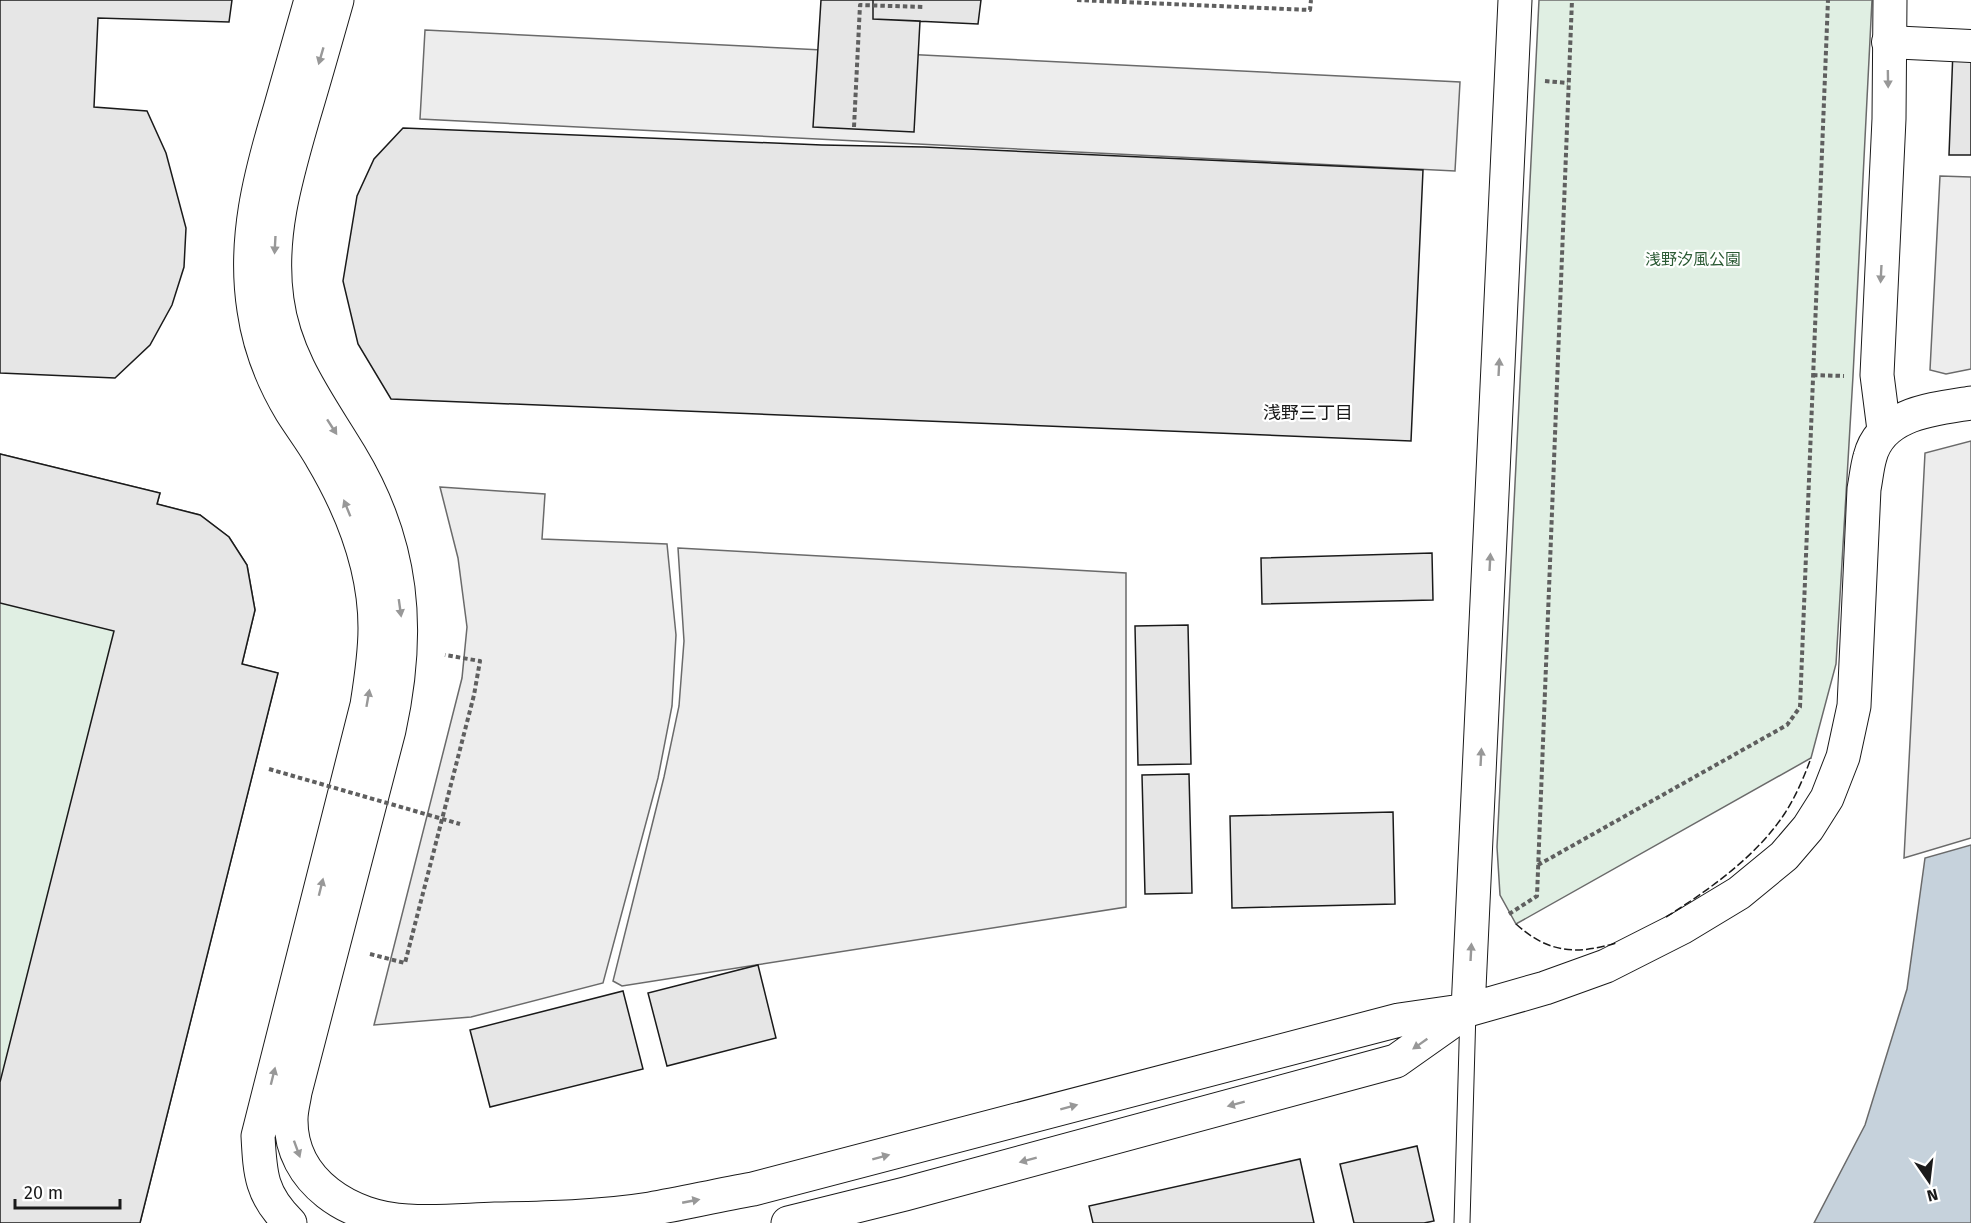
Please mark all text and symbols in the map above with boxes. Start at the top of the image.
one-way arrow [316,47,325,65]
one-way arrow [1884,70,1893,89]
one-way arrow [271,236,280,255]
park label: 浅野汐風公園 [1645,250,1741,269]
one-way arrow [1877,265,1886,284]
one-way arrow [1494,358,1504,377]
district label: 浅野三丁目 [1263,402,1353,424]
one-way arrow [327,419,338,435]
one-way arrow [342,498,352,516]
one-way arrow [1486,553,1495,572]
one-way arrow [396,598,405,617]
one-way arrow [364,689,373,708]
one-way arrow [1476,748,1485,767]
one-way arrow [316,878,326,897]
one-way arrow [1466,942,1475,961]
one-way arrow [1412,1038,1428,1049]
one-way arrow [268,1067,278,1086]
one-way arrow [1227,1100,1245,1109]
one-way arrow [1060,1101,1078,1111]
one-way arrow [292,1140,302,1158]
one-way arrow [871,1151,890,1161]
north arrow [1899,1151,1959,1211]
one-way arrow [1019,1156,1037,1166]
scale bar [15,1172,120,1210]
text: 20 m [24,1182,63,1204]
text: N [1925,1185,1940,1206]
one-way arrow [681,1196,700,1205]

